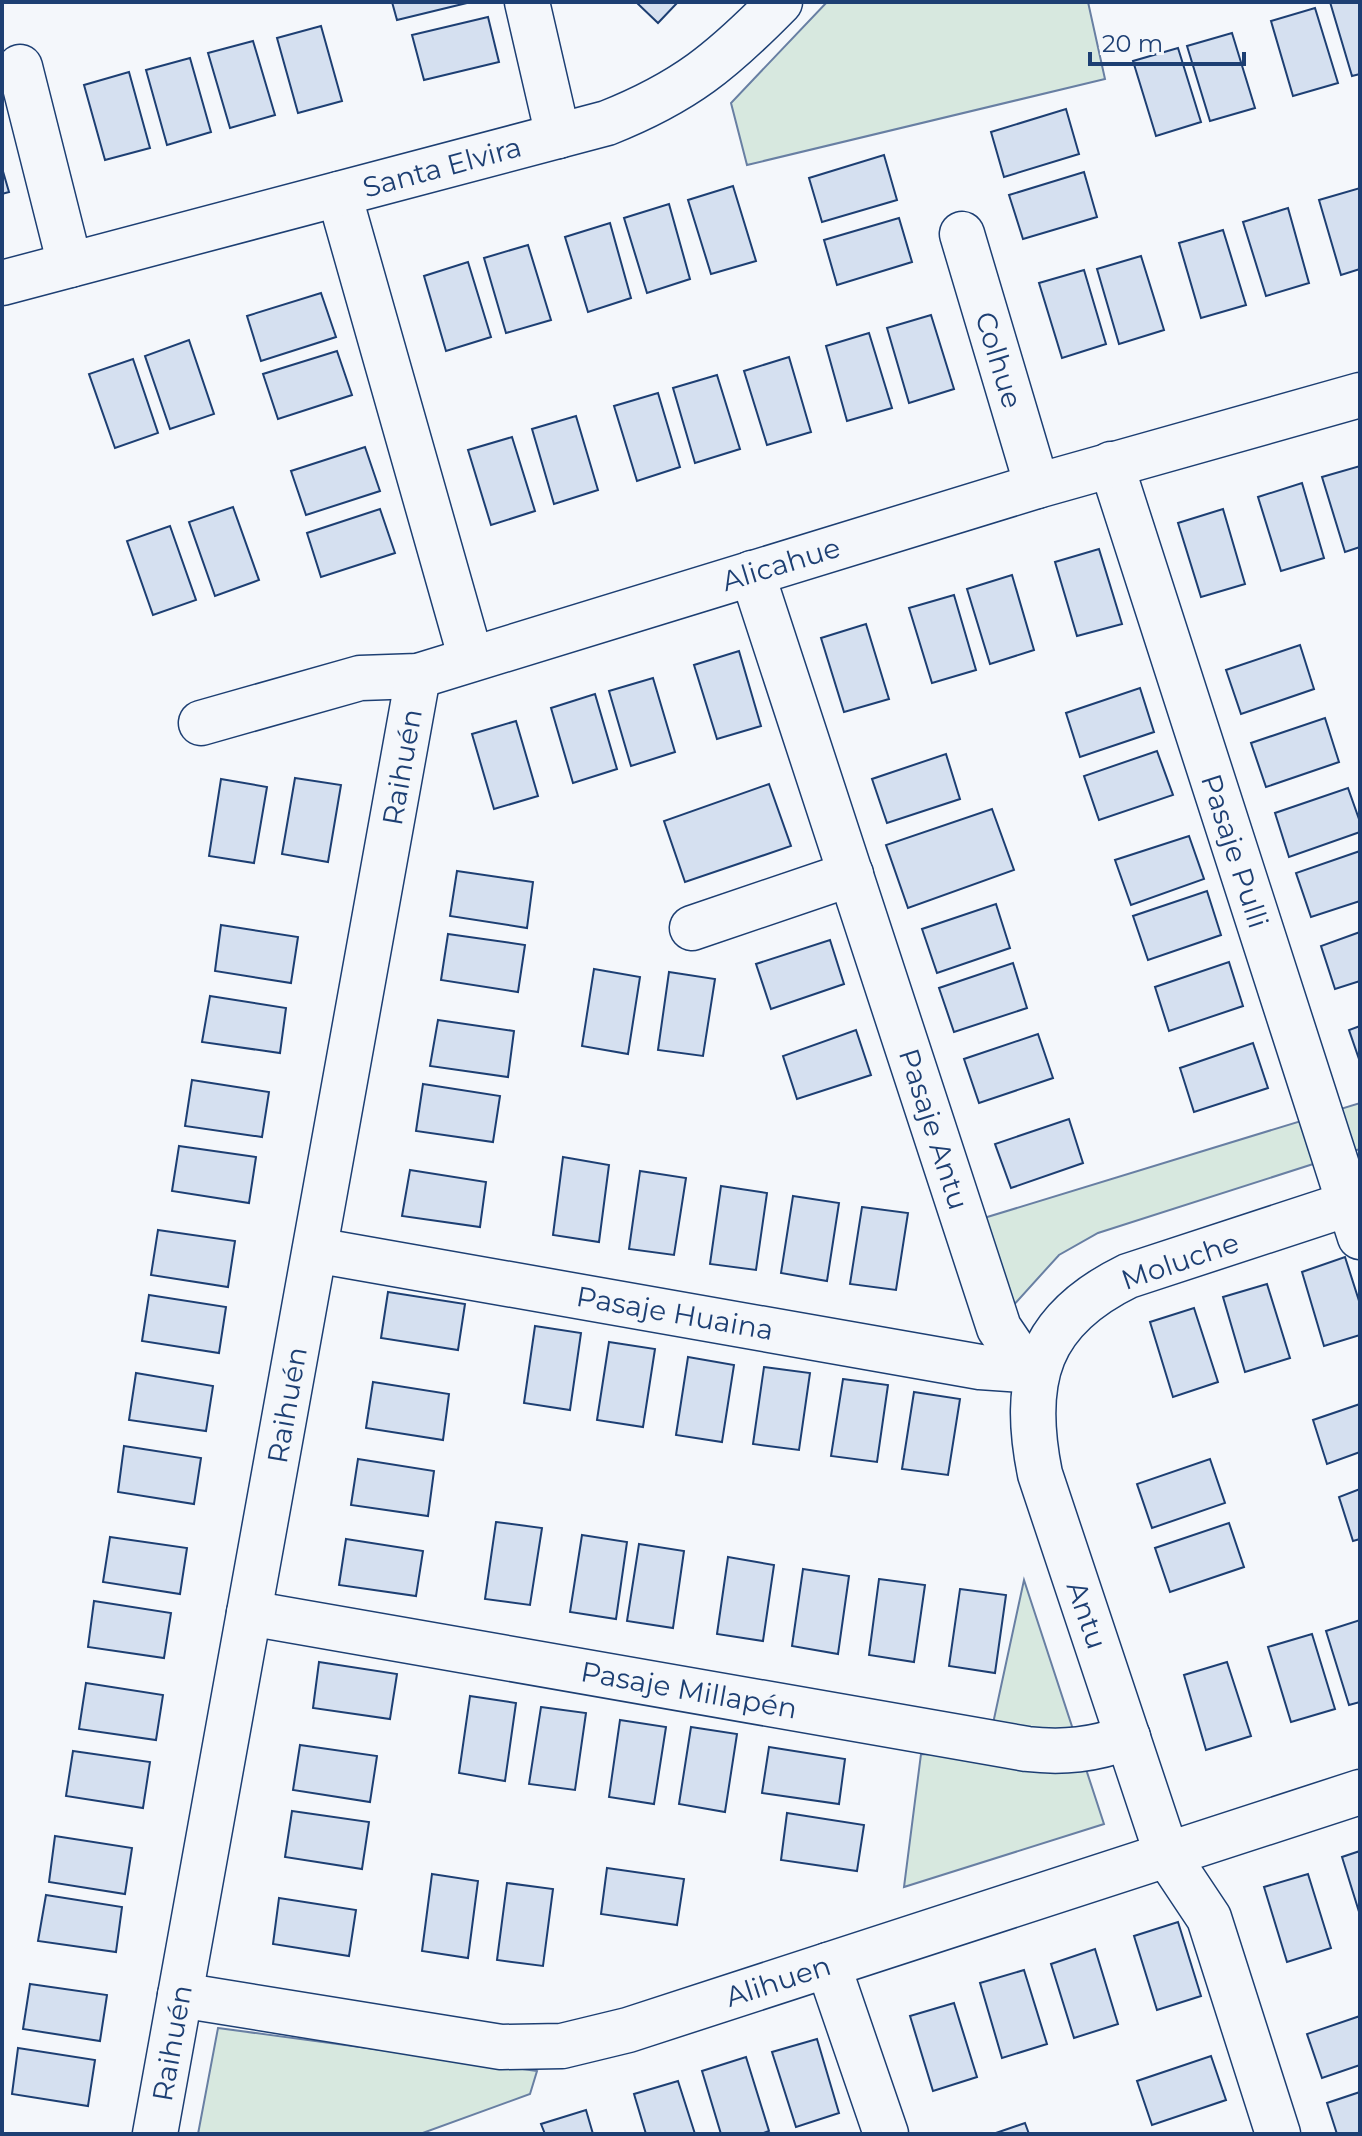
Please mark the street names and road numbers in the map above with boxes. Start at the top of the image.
street label: Santa Elvira [359,129,525,205]
street label: Colhue [968,308,1030,412]
street label: Alicahue [718,530,844,598]
street label: Raihuén [375,706,429,828]
street label: Pasaje Pulli [1194,770,1276,932]
street label: Pasaje Antu [892,1044,976,1214]
street label: Moluche [1117,1225,1243,1297]
street label: Pasaje Huaina [574,1279,776,1347]
street label: Raihuén [260,1344,314,1466]
street label: Antu [1060,1577,1114,1653]
street label: Pasaje Millapén [578,1654,800,1726]
street label: Alihuen [721,1948,835,2014]
street label: Raihuén [145,1982,199,2104]

